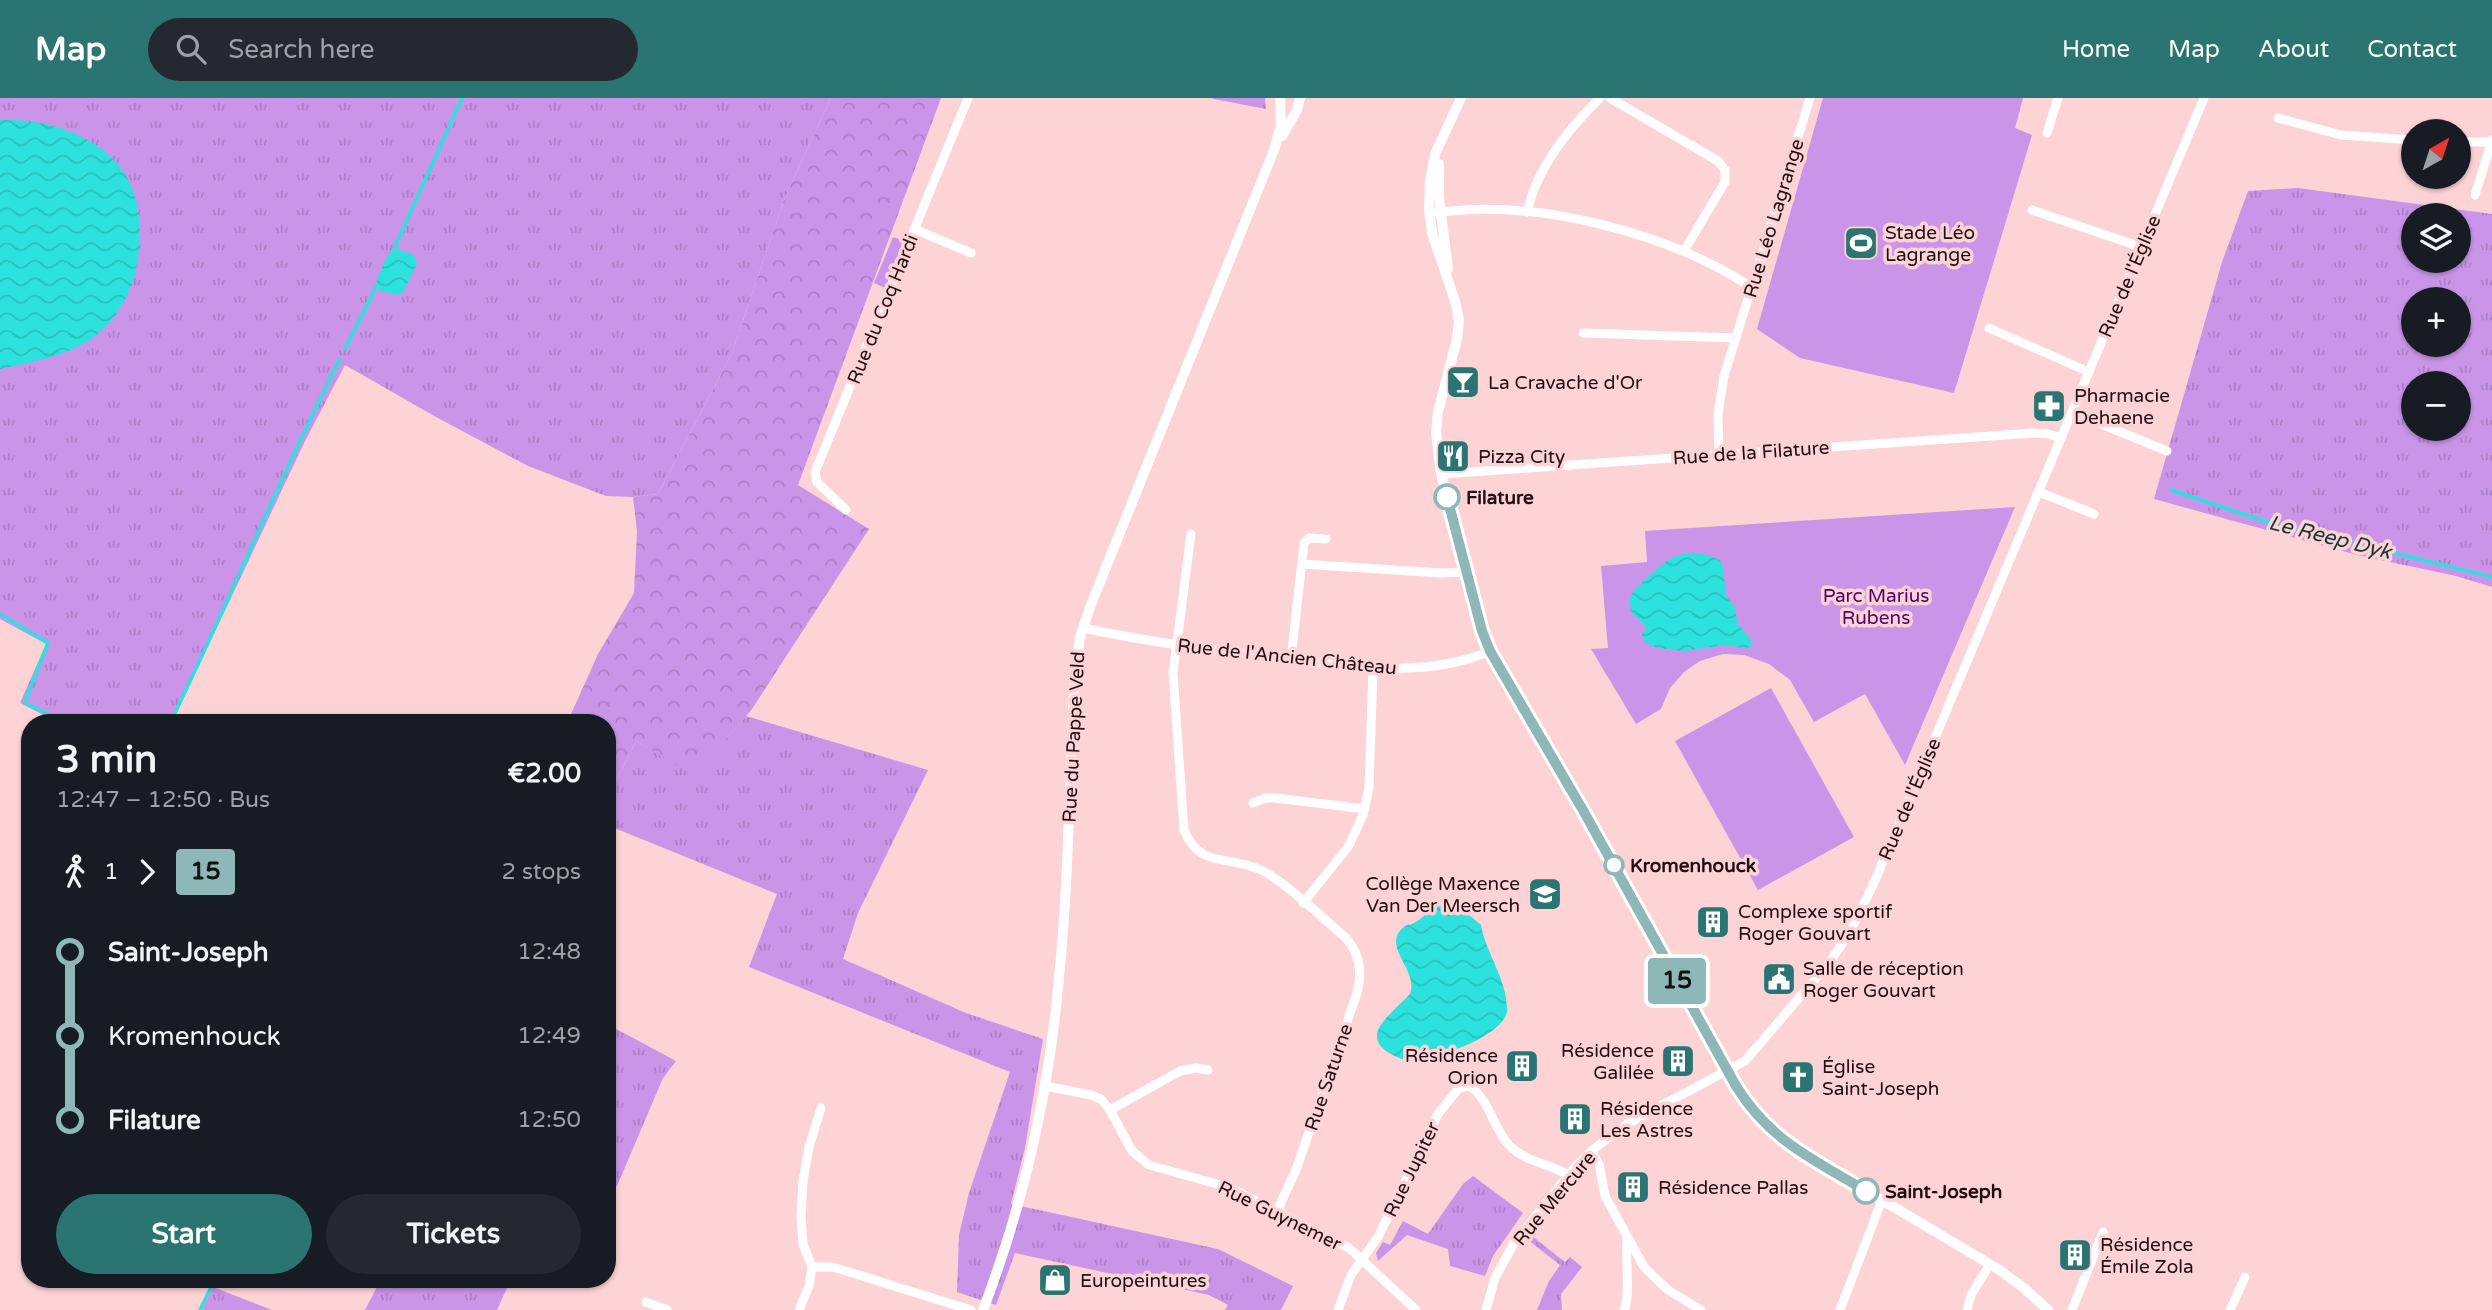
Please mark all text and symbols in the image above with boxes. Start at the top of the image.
search box [148,18,638,81]
text: Map [35,30,106,69]
icon: search [172,30,210,68]
text: Search here [228,34,374,65]
text: Home [2062,35,2130,64]
text: Map [2168,35,2220,64]
text: About [2258,35,2329,64]
text: Contact [2367,35,2457,64]
north arrow [2401,119,2471,189]
map controls [2401,119,2471,441]
street label: Rue Léo Lagrange [1739,136,1809,300]
button: layers [2401,203,2471,273]
street label: Rue de l'Église [2094,212,2166,341]
place label: Stade Léo Lagrange [1885,222,1975,266]
sports icon: Stade Léo Lagrange [1842,224,1880,262]
street label: Rue du Coq Hardi [843,231,923,387]
button: + [2401,287,2471,357]
bar icon: La Cravache d'Or [1444,363,1482,401]
button: − [2401,371,2471,441]
place label: La Cravache d'Or [1488,372,1643,394]
place label: Pharmacie Dehaene [2074,385,2170,429]
pharmacy icon: Pharmacie Dehaene [2030,387,2068,425]
restaurant icon: Pizza City [1434,437,1472,475]
street label: Rue de la Filature [1672,437,1830,469]
place label: Pizza City [1478,446,1565,468]
marker: Filature [1434,484,1460,510]
place label: Filature [1466,487,1534,509]
water label: Le Reep Dyk [2266,510,2395,565]
park label: Parc Marius Rubens [1823,585,1929,629]
street label: Rue de l'Ancien Château [1176,635,1398,679]
street label: Rue du Pappe Veld [1059,651,1089,823]
street label: Rue de l'Église [1874,735,1946,864]
text: 3 min [56,737,157,783]
text: €2.00 [508,758,581,789]
text: 12:47 – 12:50 · Bus [56,786,270,814]
icon: walk [56,853,94,891]
icon: forward [128,853,166,891]
marker: Kromenhouck [1604,855,1624,875]
place label: Kromenhouck [1630,855,1757,877]
text: 15 [190,857,221,886]
text: 1 [104,858,118,886]
text: 2 stops [501,858,581,886]
place label: Collège Maxence Van Der Meersch [1365,873,1520,917]
school or university icon: Collège Maxence Van Der Meersch [1526,875,1564,913]
place label: Complexe sportif Roger Gouvart [1738,901,1893,945]
building icon: Complexe sportif Roger Gouvart [1694,903,1732,941]
text: Saint-Joseph [108,937,269,968]
text: 12:48 [517,938,581,966]
line badge: 15 [1646,958,1708,1004]
place label: Salle de réception Roger Gouvart [1803,958,1964,1002]
public building icon: Salle de réception Roger Gouvart [1760,960,1798,998]
text: 15 [1662,966,1692,995]
text: Kromenhouck [108,1021,281,1052]
street label: Rue Saturne [1300,1021,1357,1134]
text: 12:49 [517,1022,581,1050]
place label: Résidence Galilée [1561,1040,1654,1084]
building icon: Résidence Galilée [1659,1042,1697,1080]
place label: Résidence Orion [1405,1045,1498,1089]
building icon: Résidence Orion [1503,1047,1541,1085]
place label: Église Saint-Joseph [1822,1056,1939,1100]
church icon: Église Saint-Joseph [1779,1058,1817,1096]
place label: Résidence Les Astres [1600,1098,1693,1142]
building icon: Résidence Les Astres [1556,1100,1594,1138]
text: Filature [108,1105,201,1136]
text: 12:50 [517,1106,581,1134]
street label: Rue Jupiter [1379,1118,1445,1221]
street label: Rue Mercure [1509,1147,1600,1250]
building icon: Résidence Pallas [1614,1168,1652,1206]
street label: Rue Guynemer [1214,1176,1346,1256]
place label: Résidence Pallas [1658,1177,1808,1199]
marker: Saint-Joseph [1853,1178,1879,1204]
place label: Saint-Joseph [1885,1181,2002,1204]
button: Start [56,1194,312,1274]
button: Tickets [326,1194,581,1274]
place label: Résidence Émile Zola [2100,1234,2194,1278]
building icon: Résidence Émile Zola [2056,1236,2094,1274]
shop icon: Europeintures [1036,1261,1074,1299]
place label: Europeintures [1080,1270,1207,1292]

